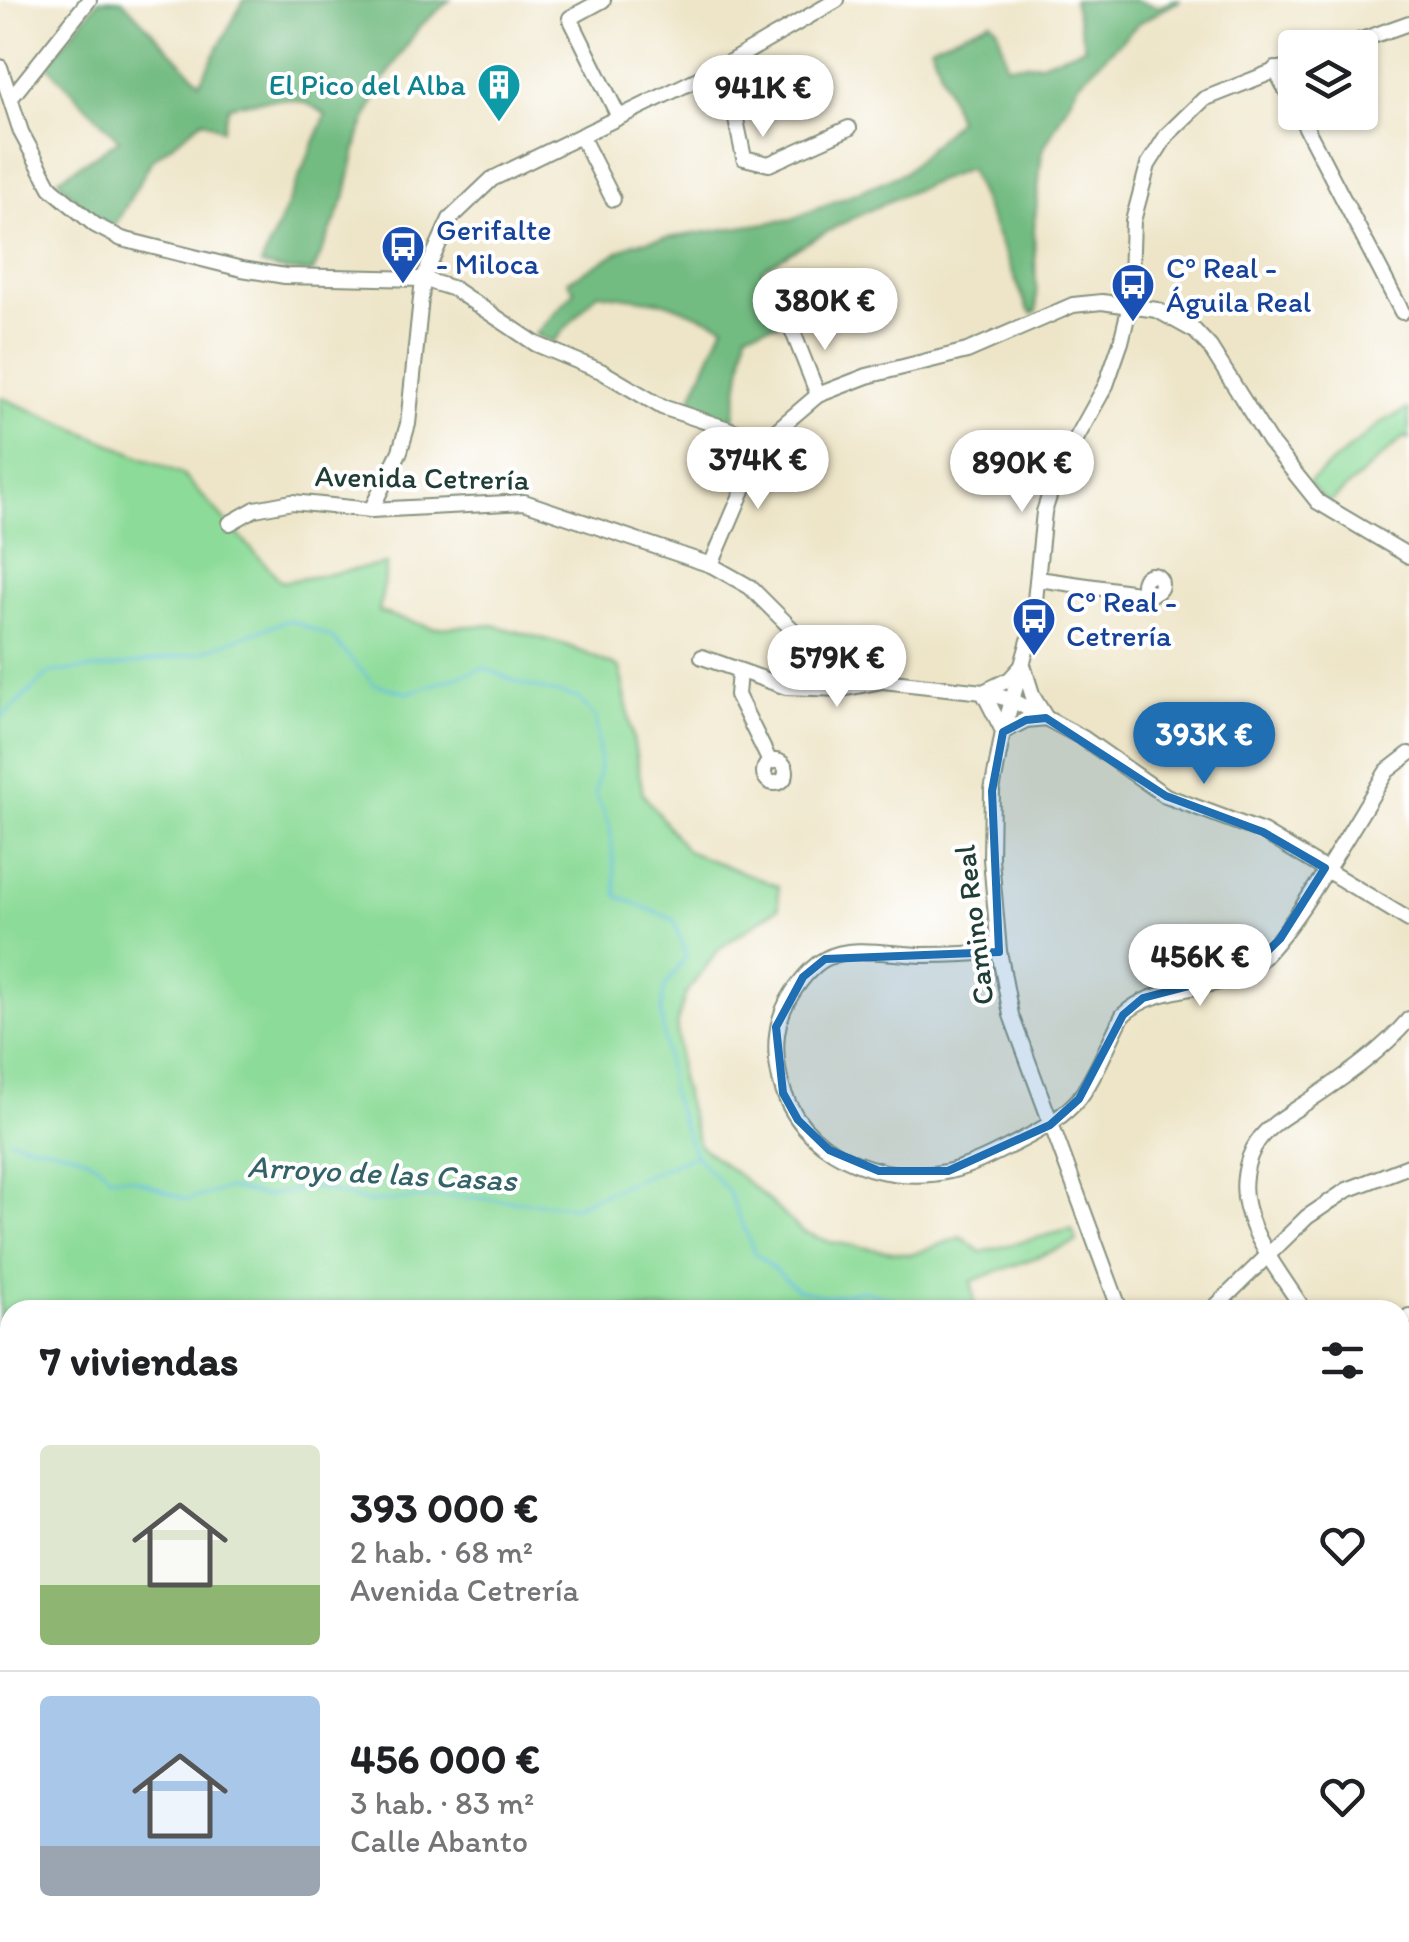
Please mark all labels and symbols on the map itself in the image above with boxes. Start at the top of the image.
pin: 941K € [682,55,844,140]
building icon: El Pico del Alba [476,62,522,123]
place label: El Pico del Alba [269,66,466,103]
place label: Gerifalte - Miloca [436,211,552,282]
bus stop icon: Gerifalte - Miloca [380,224,426,285]
place label: Cº Real - Águila Real [1166,249,1312,320]
bus stop icon: Cº Real - Águila Real [1110,262,1156,323]
pin: 380K € [744,268,906,353]
pin: 374K € [677,427,839,512]
pin: 890K € [941,430,1103,515]
street label: Avenida Cetrería [314,457,530,498]
place label: Cº Real - Cetrería [1066,583,1177,654]
bus stop icon: Cº Real - Cetrería [1011,596,1057,657]
pin: 579K € [756,625,918,710]
pin: 393K € [1123,702,1285,787]
street label: Camino Real [945,842,1002,1007]
pin: 456K € [1119,924,1281,1009]
water label: Arroyo de las Casas [247,1147,519,1199]

